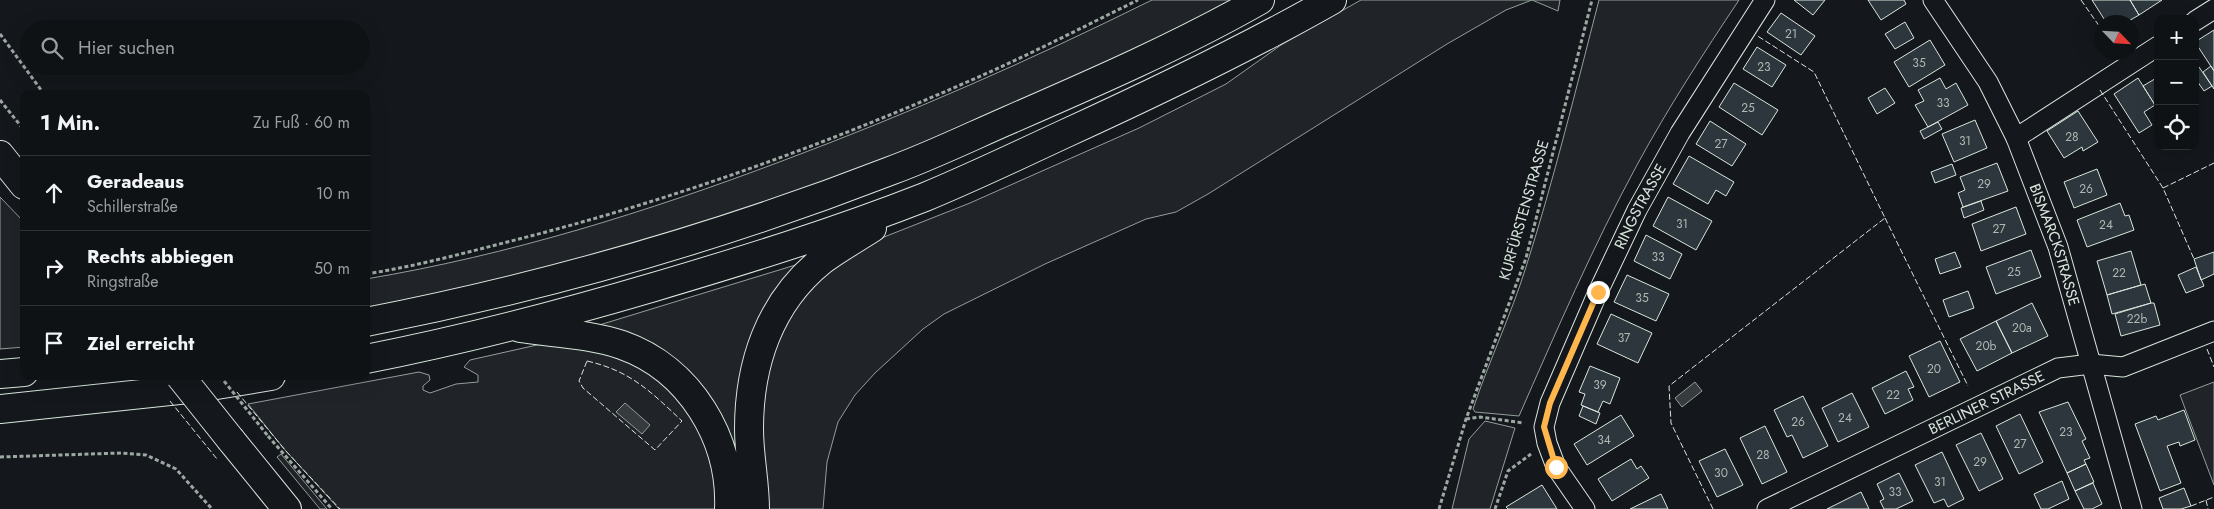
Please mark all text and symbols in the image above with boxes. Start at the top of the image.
north arrow [2094,15,2139,60]
map controls [2154,15,2199,150]
button: + [2154,15,2199,60]
search box [20,20,370,75]
house number: 21 [1785,25,1797,43]
icon: search [38,34,66,62]
text: Hier suchen [78,34,175,61]
house number: 35 [1912,54,1926,72]
house number: 23 [1757,58,1771,76]
button: − [2154,60,2199,105]
house number: 33 [1936,94,1950,112]
house number: 25 [1741,99,1755,117]
button: locate [2154,105,2199,150]
text: 1 Min. [40,108,100,138]
text: Zu Fuß · 60 m [253,111,350,134]
house number: 28 [2065,128,2079,146]
house number: 31 [1959,132,1971,150]
house number: 27 [1714,135,1728,153]
street label: KURFÜRSTENSTRASSE [1493,137,1555,283]
street label: RINGSTRASSE [1609,160,1672,253]
text: Geradeaus [87,168,184,195]
house number: 29 [1977,175,1991,193]
icon: ahead [40,179,68,207]
street label: BISMARCKSTRASSE [2024,180,2085,308]
house number: 26 [2079,180,2093,198]
text: 10 m [316,182,350,205]
text: Schillerstraße [87,195,178,218]
house number: 31 [1676,215,1688,233]
house number: 24 [2099,216,2113,234]
house number: 27 [1992,220,2006,238]
text: Rechts abbiegen [87,243,234,270]
house number: 33 [1651,248,1665,266]
icon: right [40,254,68,282]
text: 50 m [314,257,350,280]
house number: 25 [2007,263,2021,281]
house number: 22 [2112,264,2126,282]
text: Ringstraße [87,270,158,293]
route end [1587,281,1610,304]
house number: 35 [1635,289,1649,307]
house number: 22b [2127,310,2147,328]
house number: 20a [2012,319,2032,337]
icon: arrive [40,329,68,357]
house number: 37 [1618,329,1631,347]
text: Ziel erreicht [87,330,194,357]
house number: 20b [1976,337,1997,355]
house number: 20 [1927,360,1941,378]
street label: BERLINER STRASSE [1925,365,2048,440]
house number: 39 [1593,376,1607,394]
house number: 22 [1886,386,1900,404]
house number: 24 [1838,409,1852,427]
house number: 26 [1791,413,1805,431]
house number: 23 [2059,423,2073,441]
house number: 34 [1597,431,1611,449]
house number: 27 [2013,435,2027,453]
house number: 28 [1756,446,1770,464]
house number: 29 [1973,453,1987,471]
route start [1545,456,1568,479]
house number: 30 [1714,464,1728,482]
house number: 31 [1934,473,1946,491]
house number: 33 [1888,483,1902,501]

